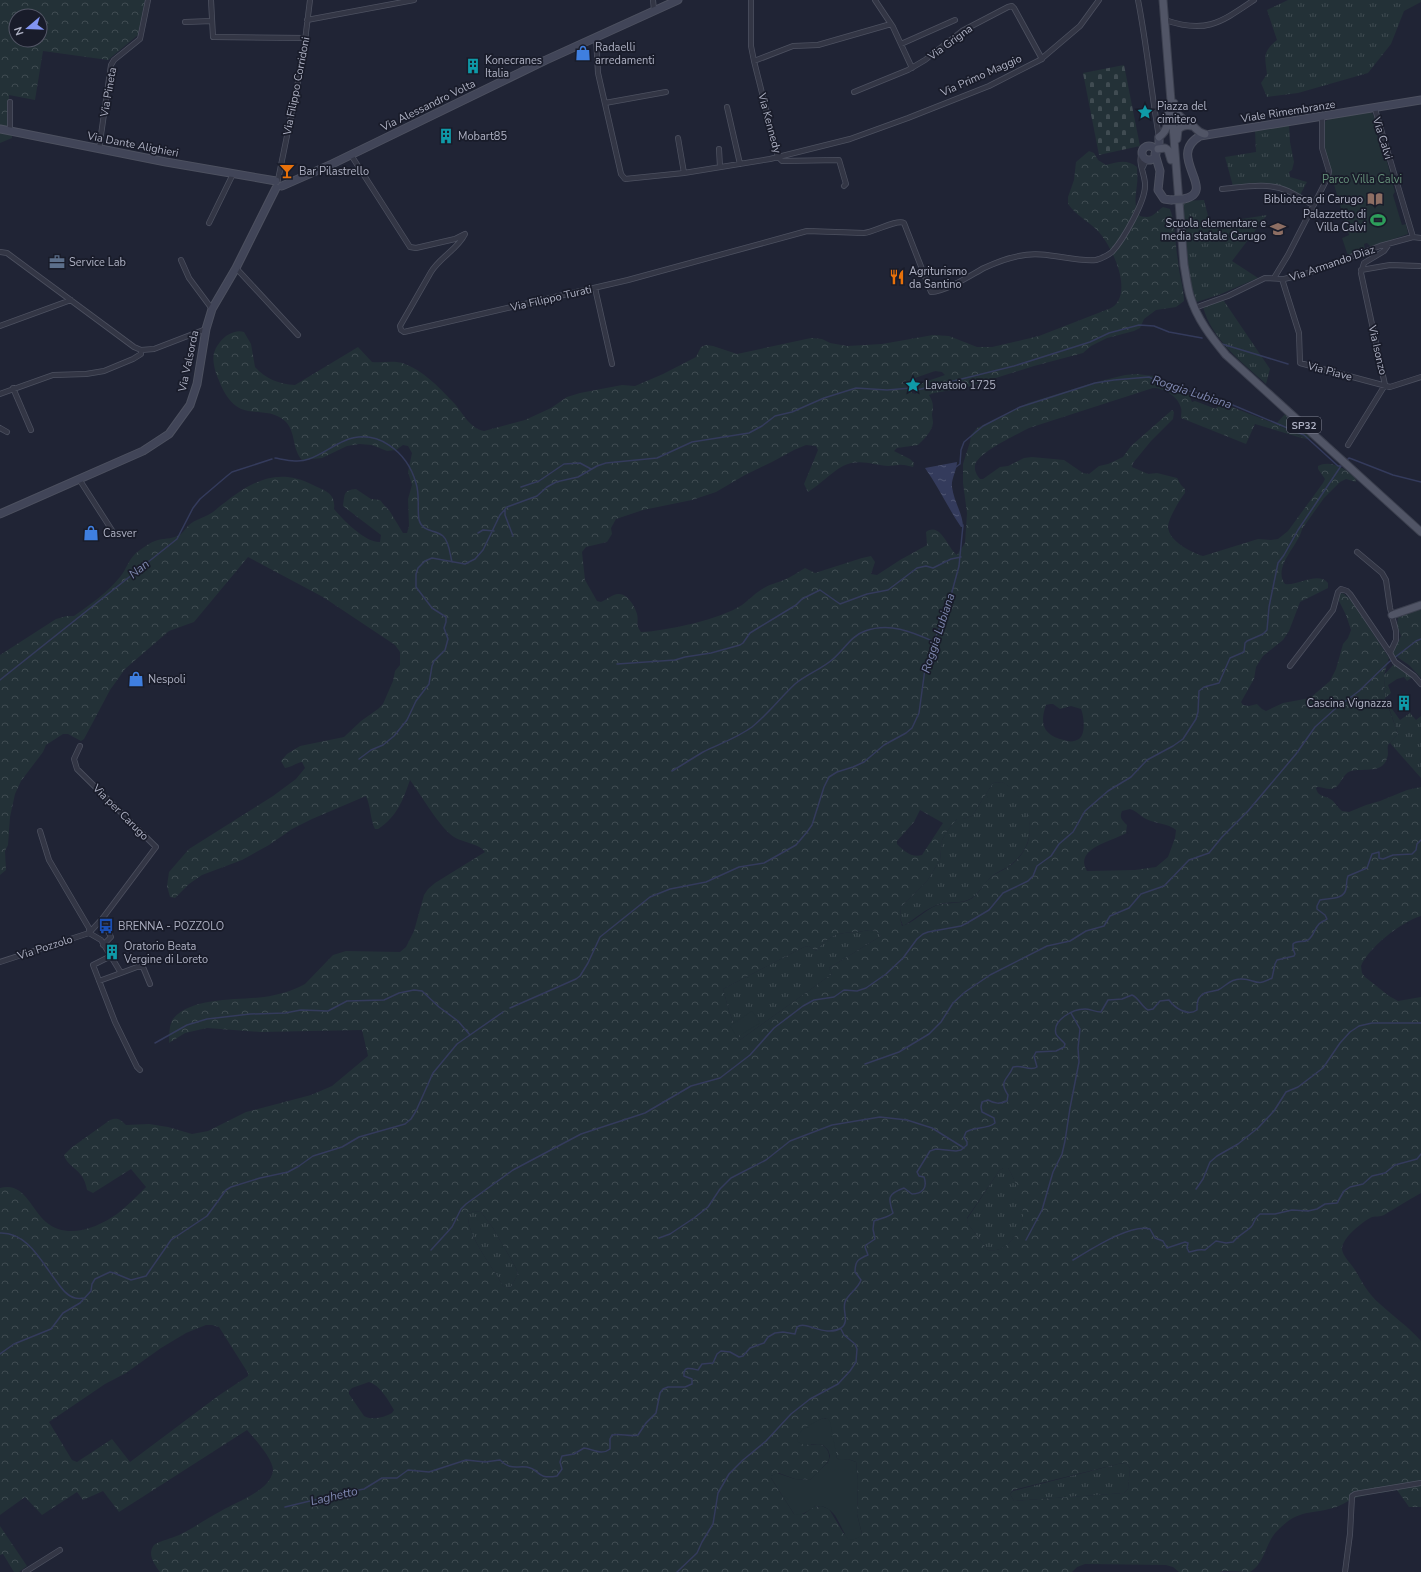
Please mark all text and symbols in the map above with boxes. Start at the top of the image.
north arrow [8,8,48,48]
street label: Via Grigna [924,21,976,64]
text: N [11,25,27,37]
street label: Via Filippo Corridoni [279,36,313,138]
place label: Radaelli arredamenti [595,40,655,68]
shop icon: Radaelli arredamenti [574,44,592,62]
street label: Via Primo Maggio [937,51,1024,100]
place label: Konecranes Italia [485,53,542,81]
building icon: Konecranes Italia [464,57,482,75]
street label: Via Pineta [97,66,120,119]
street label: Via Alessandro Volta [377,76,478,135]
street label: Via Kennedy [754,90,785,155]
street label: Viale Rimembranze [1239,97,1337,127]
place label: Piazza del cimitero [1157,99,1207,127]
place icon: Piazza del cimitero [1136,103,1154,121]
street label: Via Calvi [1369,114,1396,161]
building icon: Mobart85 [437,127,455,145]
street label: Via Dante Alighieri [85,128,180,161]
place label: Mobart85 [458,129,507,144]
bar icon: Bar Pilastrello [278,162,296,180]
place label: Bar Pilastrello [299,164,369,179]
park label: Parco Villa Calvi [1322,172,1402,187]
library icon: Biblioteca di Carugo [1366,190,1384,208]
place label: Biblioteca di Carugo [1264,192,1363,207]
place label: Palazzetto di Villa Calvi [1303,207,1366,235]
sports icon: Palazzetto di Villa Calvi [1369,211,1387,229]
place label: Scuola elementare e media statale Carugo [1161,216,1266,244]
school or university icon: Scuola elementare e media statale Carugo [1269,220,1287,238]
street label: Via Armando Diaz [1287,242,1377,285]
office icon: Service Lab [48,253,66,271]
place label: Service Lab [69,255,126,270]
place label: Agriturismo da Santino [909,264,967,292]
restaurant icon: Agriturismo da Santino [888,268,906,286]
street label: Via Filippo Turati [508,282,593,315]
street label: Via Isonzo [1364,323,1390,376]
street label: Via Valsorda [174,329,202,394]
street label: Via Piave [1305,358,1354,385]
water label: Roggia Lubiana [1150,372,1234,412]
place icon: Lavatoio 1725 [904,376,922,394]
place label: Lavatoio 1725 [925,378,996,393]
road number: SP32 [1287,417,1321,433]
shop icon: Casver [82,524,100,542]
place label: Casver [103,526,137,541]
water label: Nan [125,556,153,582]
water label: Roggia Lubiana [918,591,958,675]
shop icon: Nespoli [127,670,145,688]
place label: Nespoli [148,672,186,687]
building icon: Cascina Vignazza [1395,694,1413,712]
place label: Cascina Vignazza [1306,696,1392,711]
street label: Via per Carugo [89,780,152,844]
bus stop icon: BRENNA - POZZOLO [97,917,115,935]
place label: BRENNA - POZZOLO [118,919,224,934]
street label: Via Pozzolo [15,932,75,964]
place label: Oratorio Beata Vergine di Loreto [123,939,208,967]
building icon: Oratorio Beata Vergine di Loreto [103,943,121,961]
water label: Laghetto [309,1483,359,1509]

